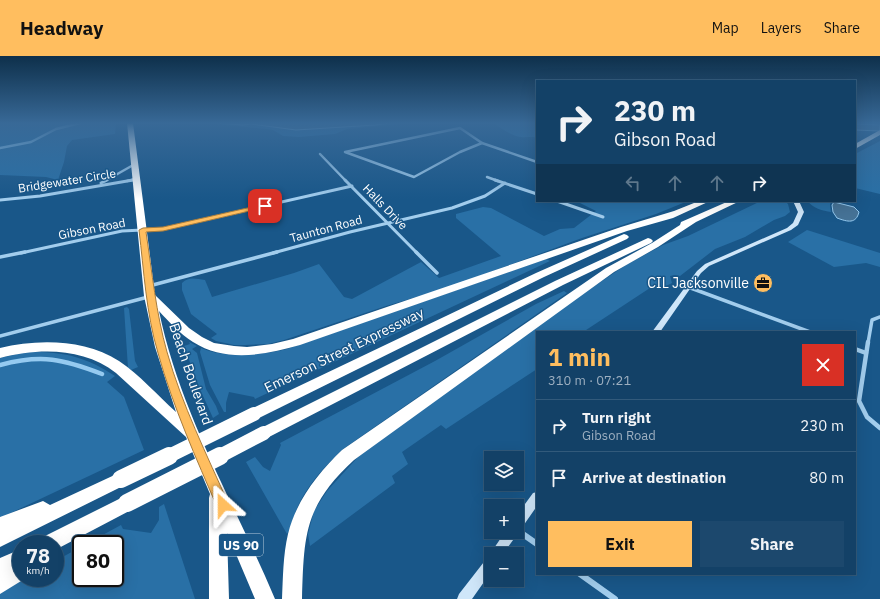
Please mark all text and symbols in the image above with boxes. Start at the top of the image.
text: Headway [20,16,103,40]
text: Map [712,19,739,37]
text: Layers [761,19,802,37]
text: Share [824,19,860,37]
text: 230 m [614,92,696,129]
icon: right [548,96,600,148]
text: Gibson Road [614,128,716,151]
street label: Bridgewater Circle [17,165,117,196]
icon: left [622,172,644,194]
icon: ahead [664,172,686,194]
icon: ahead [706,172,728,194]
icon: right [748,172,770,194]
street label: Halls Drive [360,181,411,233]
pin [248,189,282,223]
icon: arrive [254,195,276,217]
street label: Taunton Road [288,212,364,245]
street label: Gibson Road [57,215,127,242]
office icon: CIL Jacksonville [752,272,774,294]
place label: CIL Jacksonville [647,274,749,292]
street label: Emerson Street Expressway [261,303,427,397]
street label: Beach Boulevard [165,321,217,427]
text: 1 min [548,341,611,373]
button: close [802,344,844,386]
text: 310 m · 07:21 [548,372,631,389]
text: Turn right [582,408,651,427]
icon: right [548,415,570,437]
text: 230 m [800,416,844,435]
text: Gibson Road [582,427,656,444]
map controls [484,451,524,587]
button: layers [484,451,524,491]
icon: arrive [548,467,570,489]
text: Arrive at destination [582,468,726,487]
text: 80 m [809,468,844,487]
position arrow [202,484,244,526]
button: + [484,499,524,539]
button: Exit [548,521,692,567]
button: Share [700,521,844,567]
road number: US 90 [219,534,263,556]
speed limit sign: 80 [72,535,124,587]
text: 78 [26,542,50,569]
button: − [484,547,524,587]
text: km/h [26,564,50,577]

